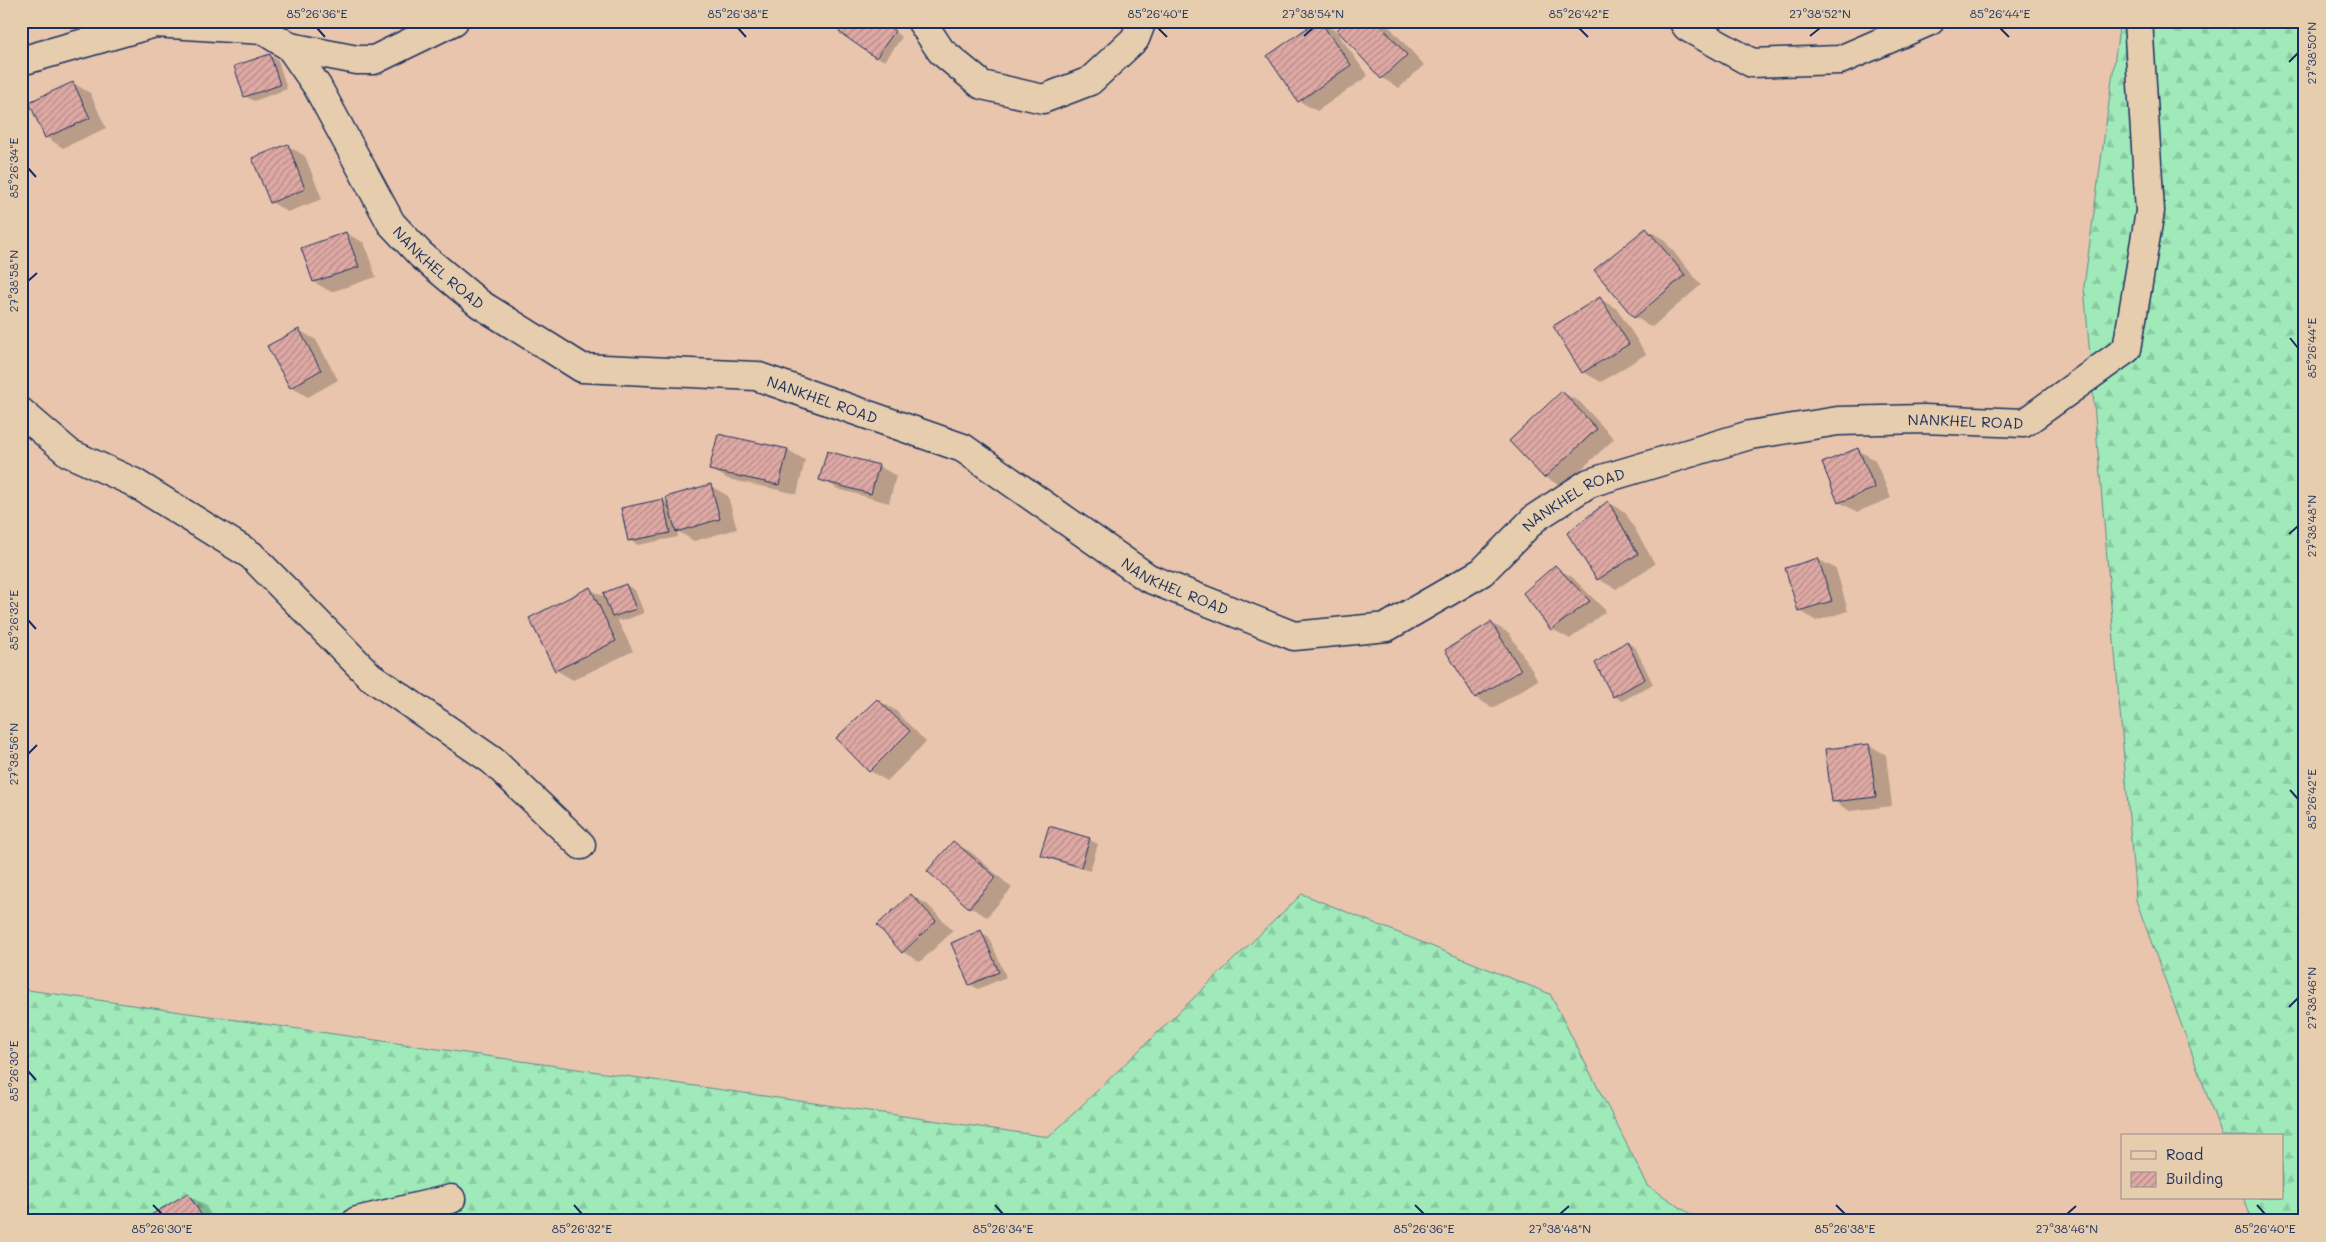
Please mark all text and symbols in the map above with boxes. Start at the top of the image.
text: 85°26'36"E [287,5,348,21]
text: 85°26'38"E [708,5,769,21]
text: 85°26'40"E [1127,5,1189,21]
text: 27°38'54"N [1282,5,1344,21]
text: 85°26'42"E [1549,5,1609,21]
text: 27°38'52"N [1789,5,1851,21]
text: 85°26'44"E [1970,5,2030,21]
text: 27°38'50"N [2303,22,2319,84]
text: 85°26'34"E [5,138,21,198]
street label: NANKHEL ROAD [389,222,489,314]
text: 27°38'58"N [5,250,21,312]
text: 85°26'44"E [2303,318,2319,378]
street label: NANKHEL ROAD [764,371,880,428]
street label: NANKHEL ROAD [1907,409,2024,433]
street label: NANKHEL ROAD [1517,463,1627,536]
text: 27°38'48"N [2303,495,2319,557]
street label: NANKHEL ROAD [1118,553,1232,619]
text: 85°26'32"E [5,590,21,650]
text: 27°38'56"N [5,723,21,785]
text: 85°26'42"E [2303,769,2319,829]
text: 27°38'46"N [2303,967,2319,1029]
text: 85°26'30"E [5,1040,21,1102]
legend [2121,1134,2284,1200]
text: Road [2166,1144,2203,1164]
text: Building [2166,1168,2223,1188]
text: 85°26'30"E [131,1220,193,1236]
text: 85°26'32"E [552,1220,612,1236]
text: 85°26'34"E [973,1220,1033,1236]
text: 85°26'36"E [1394,1220,1455,1236]
text: 27°38'48"N [1529,1220,1591,1236]
text: 85°26'38"E [1815,1220,1876,1236]
text: 27°38'46"N [2036,1220,2098,1236]
text: 85°26'40"E [2234,1220,2296,1236]

